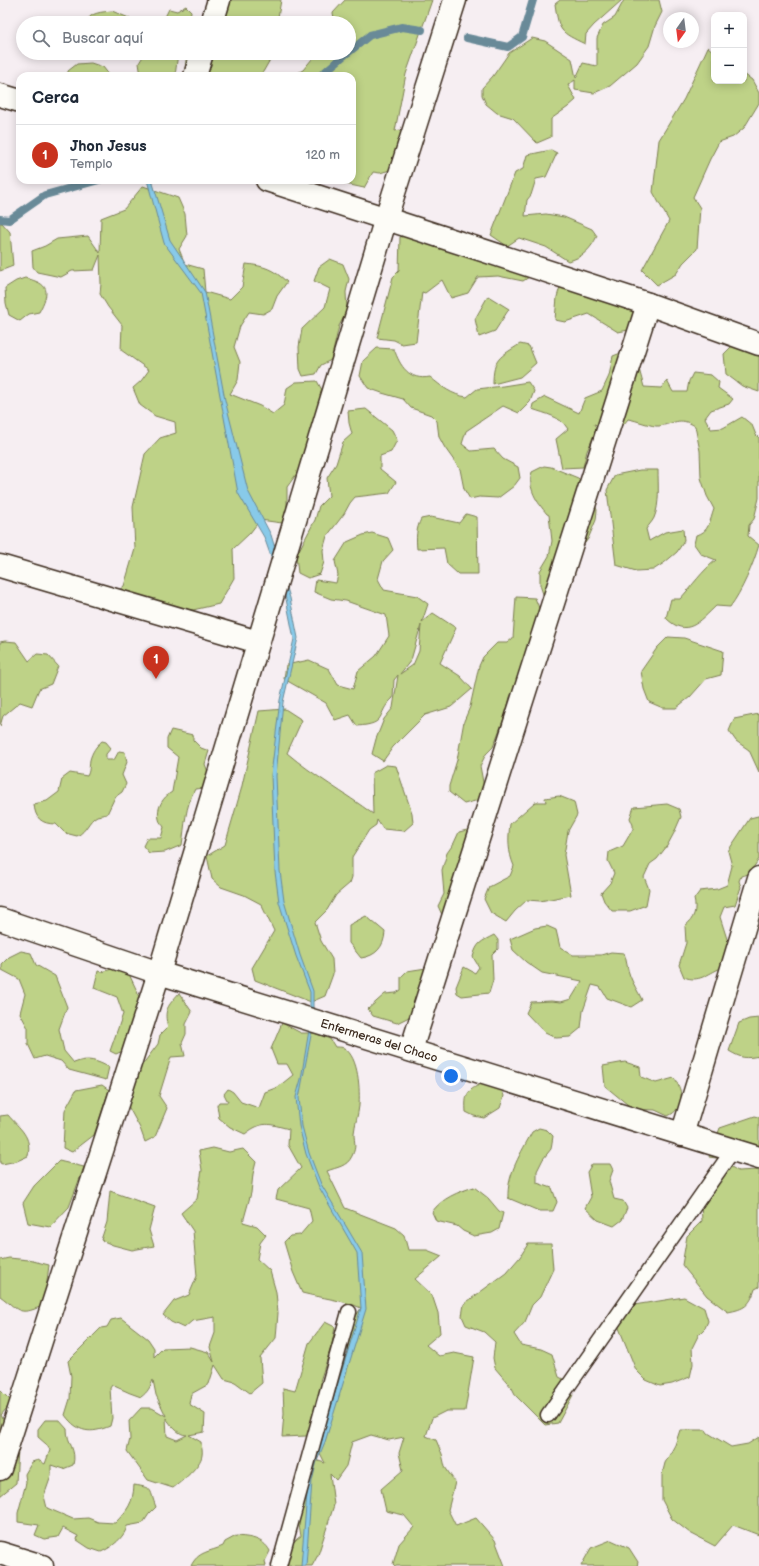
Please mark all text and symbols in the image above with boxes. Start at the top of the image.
north arrow [663,12,699,48]
map controls [711,12,747,84]
button: + [711,12,747,48]
search box [16,16,356,60]
icon: search [30,27,52,49]
text: Buscar aquí [62,29,143,48]
button: − [711,48,747,84]
text: Cerca [32,88,79,108]
text: Jhon Jesus [70,137,147,156]
text: 1 [42,147,48,163]
text: 120 m [305,147,340,163]
text: Templo [70,156,113,172]
pin: 1 [143,646,169,679]
street label: Enfermeras del Chaco [319,1016,440,1066]
your location [441,1066,461,1086]

